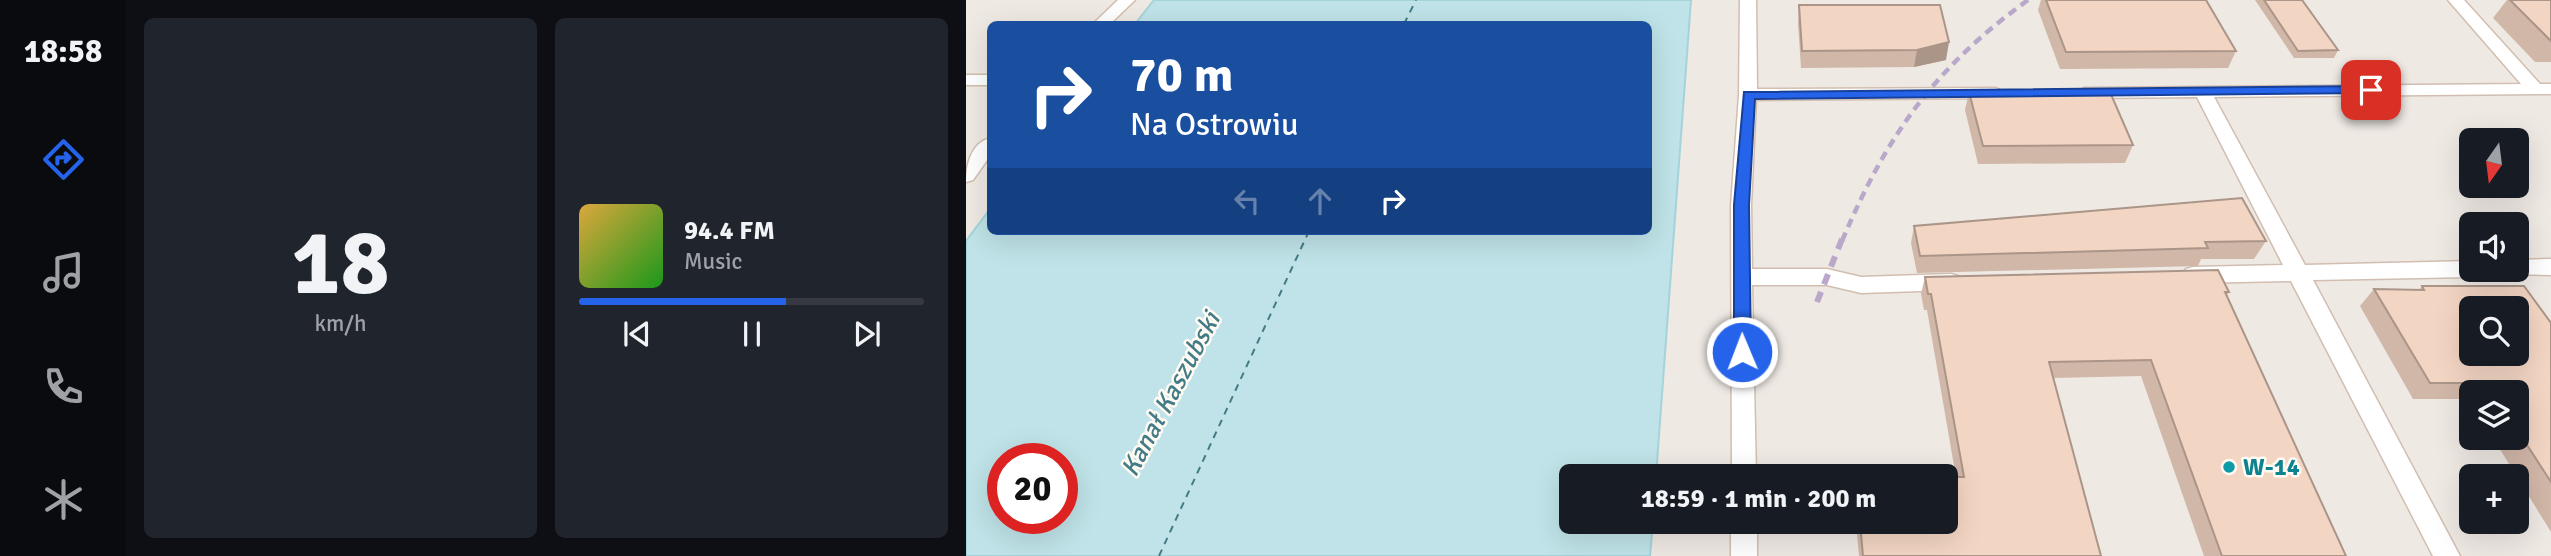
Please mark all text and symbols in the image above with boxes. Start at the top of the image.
text: 18:58 [24,32,102,71]
text: 70 m [1130,45,1233,105]
icon: right [1015,49,1106,140]
pin [2341,60,2401,120]
icon: arrive [2352,71,2390,109]
text: Na Ostrowiu [1130,105,1298,144]
north arrow [2459,128,2529,198]
map controls [2459,128,2529,534]
icon: directions [39,135,88,184]
icon: left [1228,182,1266,220]
icon: ahead [1301,182,1339,220]
icon: right [1374,182,1412,220]
text: 18 [291,207,390,320]
button: sound [2459,212,2529,282]
text: 94.4 FM [684,215,775,247]
text: Music [684,247,742,276]
icon: music [39,248,88,297]
button: search [2459,296,2529,366]
water label: Kanał Kaszubski [1114,304,1229,482]
text: km/h [314,309,367,338]
icon: previous [618,315,656,353]
icon: pause [733,315,771,353]
icon: next [848,315,886,353]
position arrow [1705,315,1779,389]
icon: phone [39,362,88,411]
button: layers [2459,380,2529,450]
speed limit sign: 20 [987,443,1078,534]
place label: W-14 [2243,452,2300,482]
marker: W-14 [2221,459,2237,475]
button: + [2459,464,2529,534]
icon: climate [39,475,88,524]
text: 18:59 · 1 min · 200 m [1641,483,1876,515]

